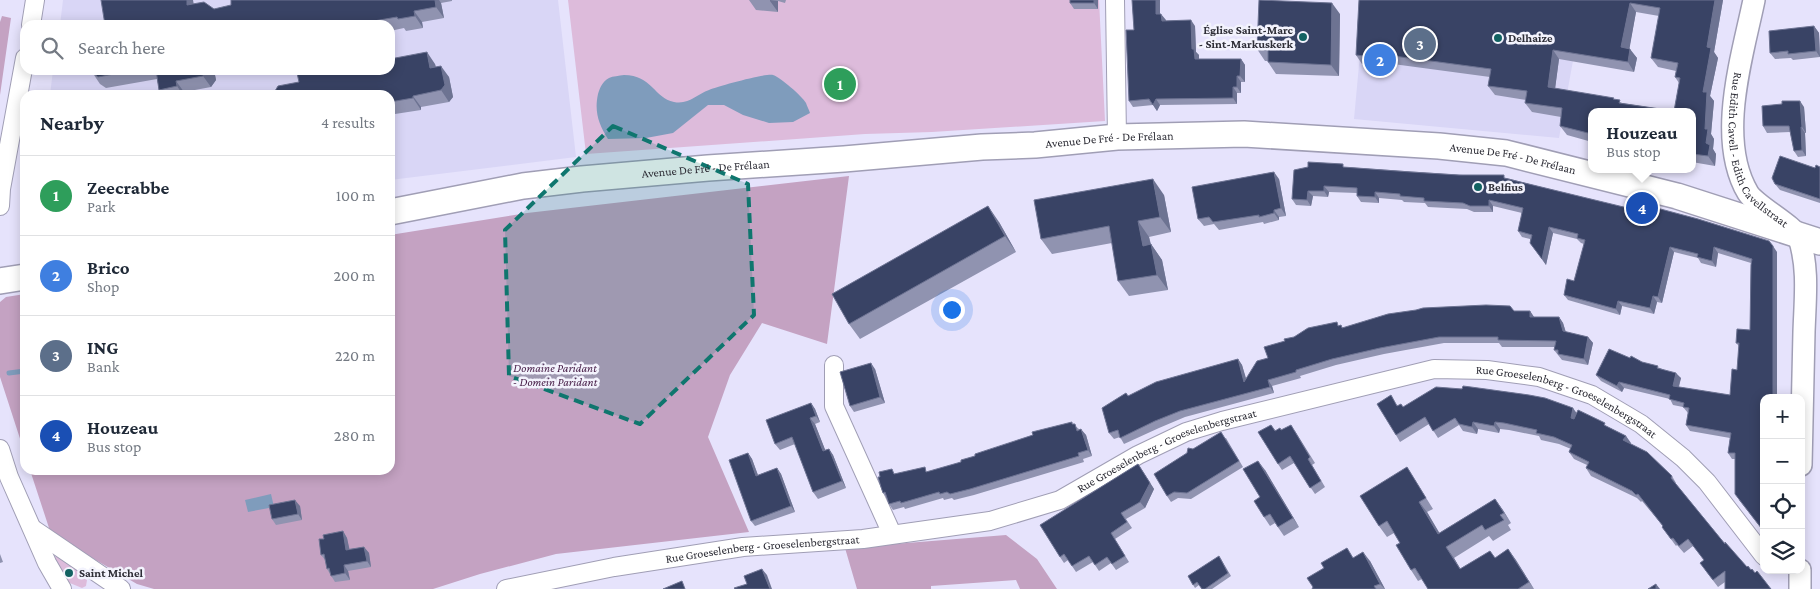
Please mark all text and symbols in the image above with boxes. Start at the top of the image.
search box [20,20,395,75]
place label: Église Saint-Marc - Sint-Markuskerk [1199,23,1294,51]
pin: 3 [1404,25,1436,63]
marker: Église Saint-Marc - Sint-Markuskerk [1297,31,1309,43]
place label: Delhaize [1508,31,1553,45]
marker: Delhaize [1492,32,1504,44]
icon: search [38,34,66,62]
text: Search here [78,37,165,58]
pin: 2 [1364,41,1396,79]
pin: 1 [824,65,856,103]
street label: Rue Edith Cavell - Edith Cavellstraat [1726,71,1792,231]
popup [1588,108,1696,173]
text: Nearby [40,111,104,135]
text: 4 results [321,114,375,131]
text: Houzeau [1606,122,1678,143]
street label: Avenue De Fré - De Frélaan [1045,129,1174,151]
street label: Avenue De Fré - De Frélaan [1449,140,1578,177]
text: Bus stop [1606,143,1661,160]
street label: Avenue De Fré - De Frélaan [641,157,771,181]
text: Zeecrabbe [87,177,169,198]
place label: Belfius [1488,180,1523,194]
marker: Belfius [1472,181,1484,193]
text: 1 [53,187,59,204]
text: 100 m [336,187,375,204]
pin: 4 [1626,189,1658,227]
text: Park [87,198,115,215]
text: Brico [87,257,130,278]
text: 2 [52,267,60,284]
text: 200 m [333,267,375,284]
text: Shop [87,278,119,295]
your location [939,297,965,323]
text: ING [87,337,119,358]
text: 3 [52,347,60,364]
text: 220 m [335,347,375,364]
text: Bank [87,358,119,375]
park label: Domaine Paridant - Domein Paridant [513,361,598,389]
street label: Rue Groeselenberg - Groeselenbergstraat [1476,363,1661,442]
map controls [1760,394,1805,574]
button: + [1760,394,1805,439]
street label: Rue Groeselenberg - Groeselenbergstraat [1075,406,1259,496]
text: Houzeau [87,417,158,438]
text: 4 [52,427,60,444]
text: 280 m [334,427,375,444]
text: Bus stop [87,438,141,455]
button: − [1760,439,1805,484]
button: locate [1760,484,1805,529]
button: layers [1760,529,1805,574]
street label: Rue Groeselenberg - Groeselenbergstraat [664,532,861,566]
place label: Saint Michel [79,566,144,580]
marker: Saint Michel [63,567,75,579]

